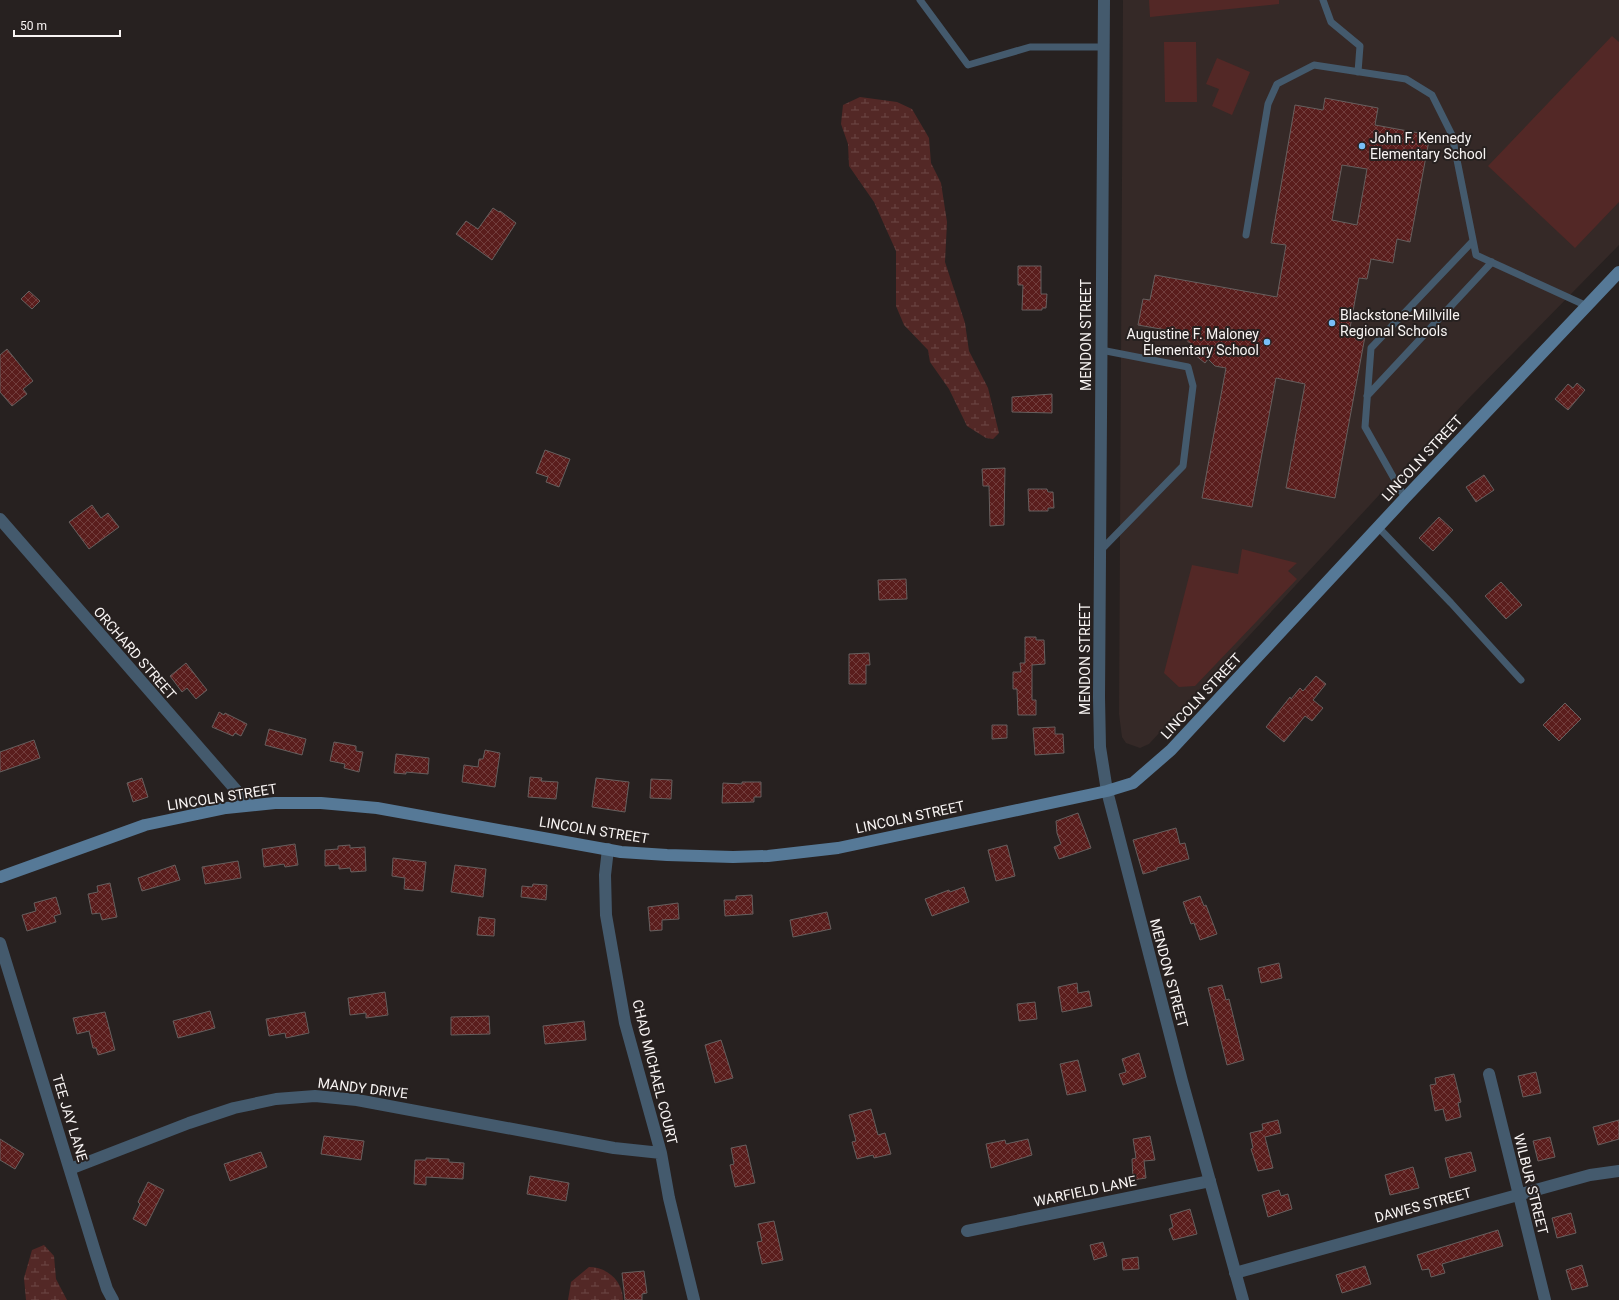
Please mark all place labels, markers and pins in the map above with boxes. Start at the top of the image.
place label: John F. Kennedy Elementary School [1370,130,1486,162]
marker: John F. Kennedy Elementary School [1357,141,1367,151]
place label: Blackstone-Millville Regional Schools [1340,307,1460,339]
marker: Blackstone-Millville Regional Schools [1327,318,1337,328]
place label: Augustine F. Maloney Elementary School [1127,326,1259,358]
marker: Augustine F. Maloney Elementary School [1262,337,1272,347]

